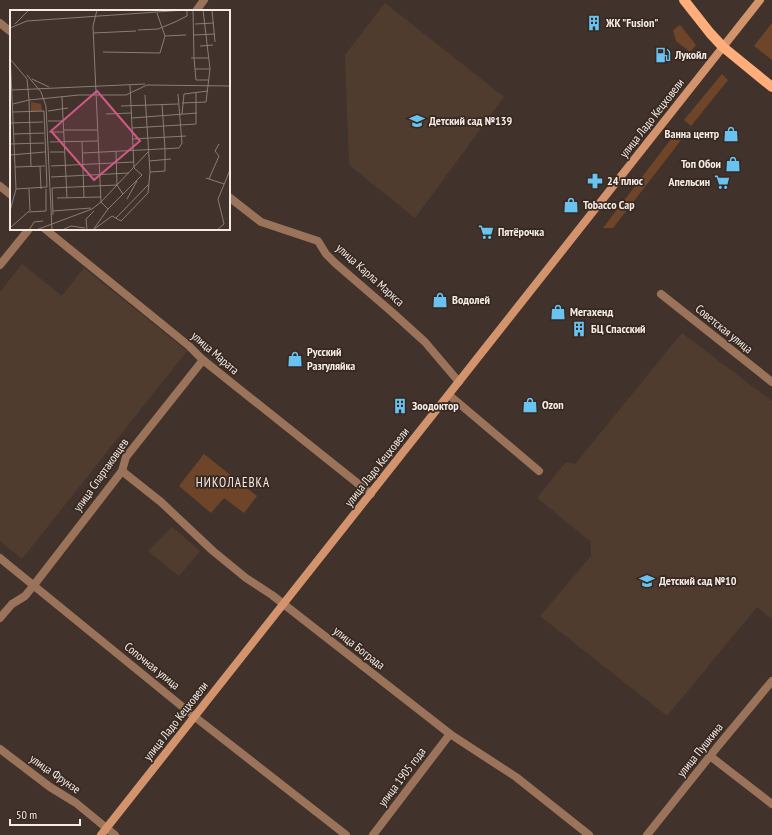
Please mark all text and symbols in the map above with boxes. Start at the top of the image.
inset map [10,10,230,230]
building icon: ЖК "Fusion" [585,14,603,32]
place label: ЖК "Fusion" [605,15,659,30]
fuel station icon: Лукойл [654,46,672,64]
place label: Лукойл [674,47,707,62]
street label: улица Ладо Кецховели [616,75,687,160]
school or university icon: Детский сад №139 [408,112,426,130]
place label: Детский сад №139 [429,113,512,128]
shop icon: Ванна центр [722,125,740,143]
place label: Ванна центр [665,126,720,141]
shop icon: Топ Обои [724,155,742,173]
place label: Топ Обои [681,156,721,171]
pharmacy icon: 24 плюс [586,172,604,190]
place label: 24 плюс [607,173,644,188]
supermarket icon: Апельсин [713,173,731,191]
place label: Апельсин [668,174,710,189]
shop icon: Tobacco Cap [562,196,580,214]
place label: Tobacco Cap [583,197,635,212]
supermarket icon: Пятёрочка [477,223,495,241]
place label: Пятёрочка [498,224,544,239]
street label: улица Карла Маркса [333,240,408,309]
shop icon: Водолей [431,291,449,309]
place label: Водолей [452,292,490,307]
street label: Советская улица [693,301,756,356]
shop icon: Мегахенд [549,303,567,321]
place label: Мегахенд [570,304,613,319]
building icon: БЦ Спасский [570,320,588,338]
place label: БЦ Спасский [591,321,645,336]
street label: улица Марата [188,328,242,378]
place label: Русский Разгуляйка [307,344,355,373]
shop icon: Русский Разгуляйка [286,350,304,368]
shop icon: Ozon [521,396,539,414]
building icon: Зоодоктор [391,397,409,415]
place label: Ozon [542,397,564,412]
place label: Зоодоктор [412,398,459,413]
street label: улица Ладо Кецховели [341,424,412,509]
street label: улица Спартаковцев [70,435,131,514]
district label: НИКОЛАЕВКА [196,474,270,491]
school or university icon: Детский сад №10 [638,572,656,590]
place label: Детский сад №10 [659,573,737,588]
street label: улица Бограда [331,623,388,673]
street label: Сопочная улица [121,639,183,693]
street label: улица Ладо Кецховели [140,678,211,763]
street label: улица Пушкина [673,720,726,780]
street label: улица 1905 года [375,744,429,809]
street label: улица Фрунзе [27,751,84,797]
scale bar [10,801,80,827]
text: 50 m [16,807,37,822]

